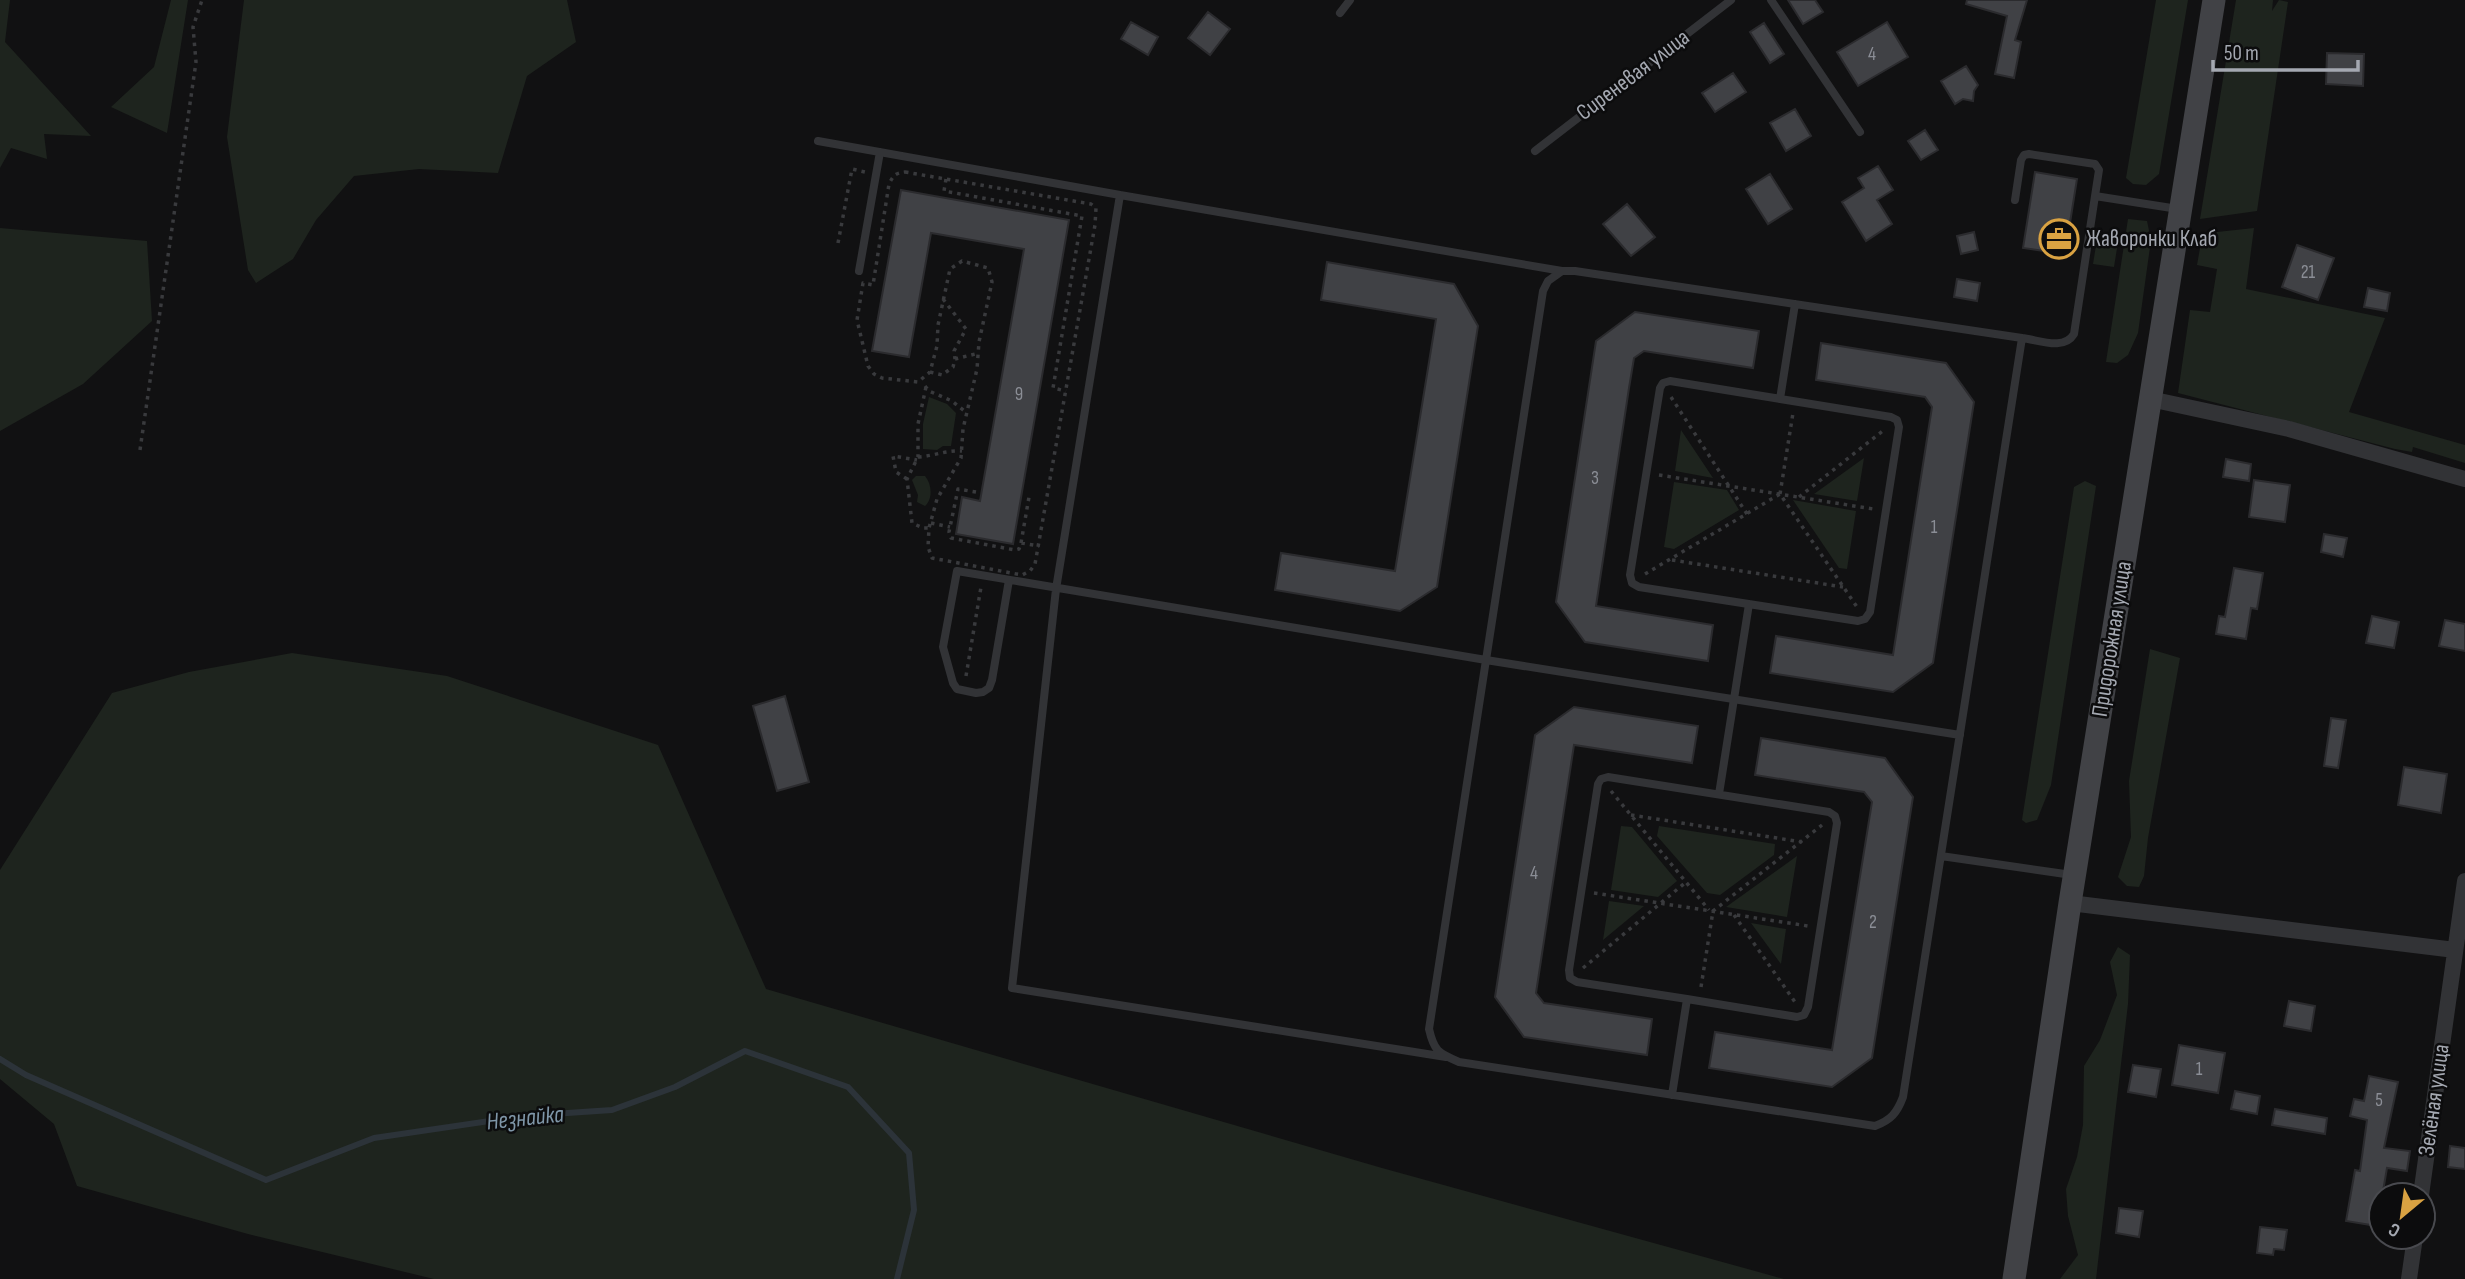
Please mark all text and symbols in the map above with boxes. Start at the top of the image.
street label: Сиреневая улица [1571,23,1695,127]
scale bar [2213,28,2358,72]
text: 50 m [2224,41,2259,66]
house number: 4 [1868,43,1876,66]
office icon: Жаворонки Клаб [2038,218,2080,260]
place label: Жаворонки Клаб [2086,225,2217,253]
house number: 21 [2301,261,2316,284]
house number: 9 [1015,383,1023,406]
house number: 3 [1591,467,1599,490]
house number: 1 [1931,516,1938,539]
street label: Придорожная улица [2086,559,2138,719]
house number: 4 [1530,862,1538,885]
house number: 2 [1869,911,1877,934]
street label: Зелёная улица [2412,1042,2456,1158]
house number: 1 [2196,1058,2203,1081]
house number: 5 [2375,1089,2383,1112]
water label: Незнайка [485,1099,565,1136]
north arrow [2367,1181,2437,1251]
text: С [2384,1217,2404,1242]

